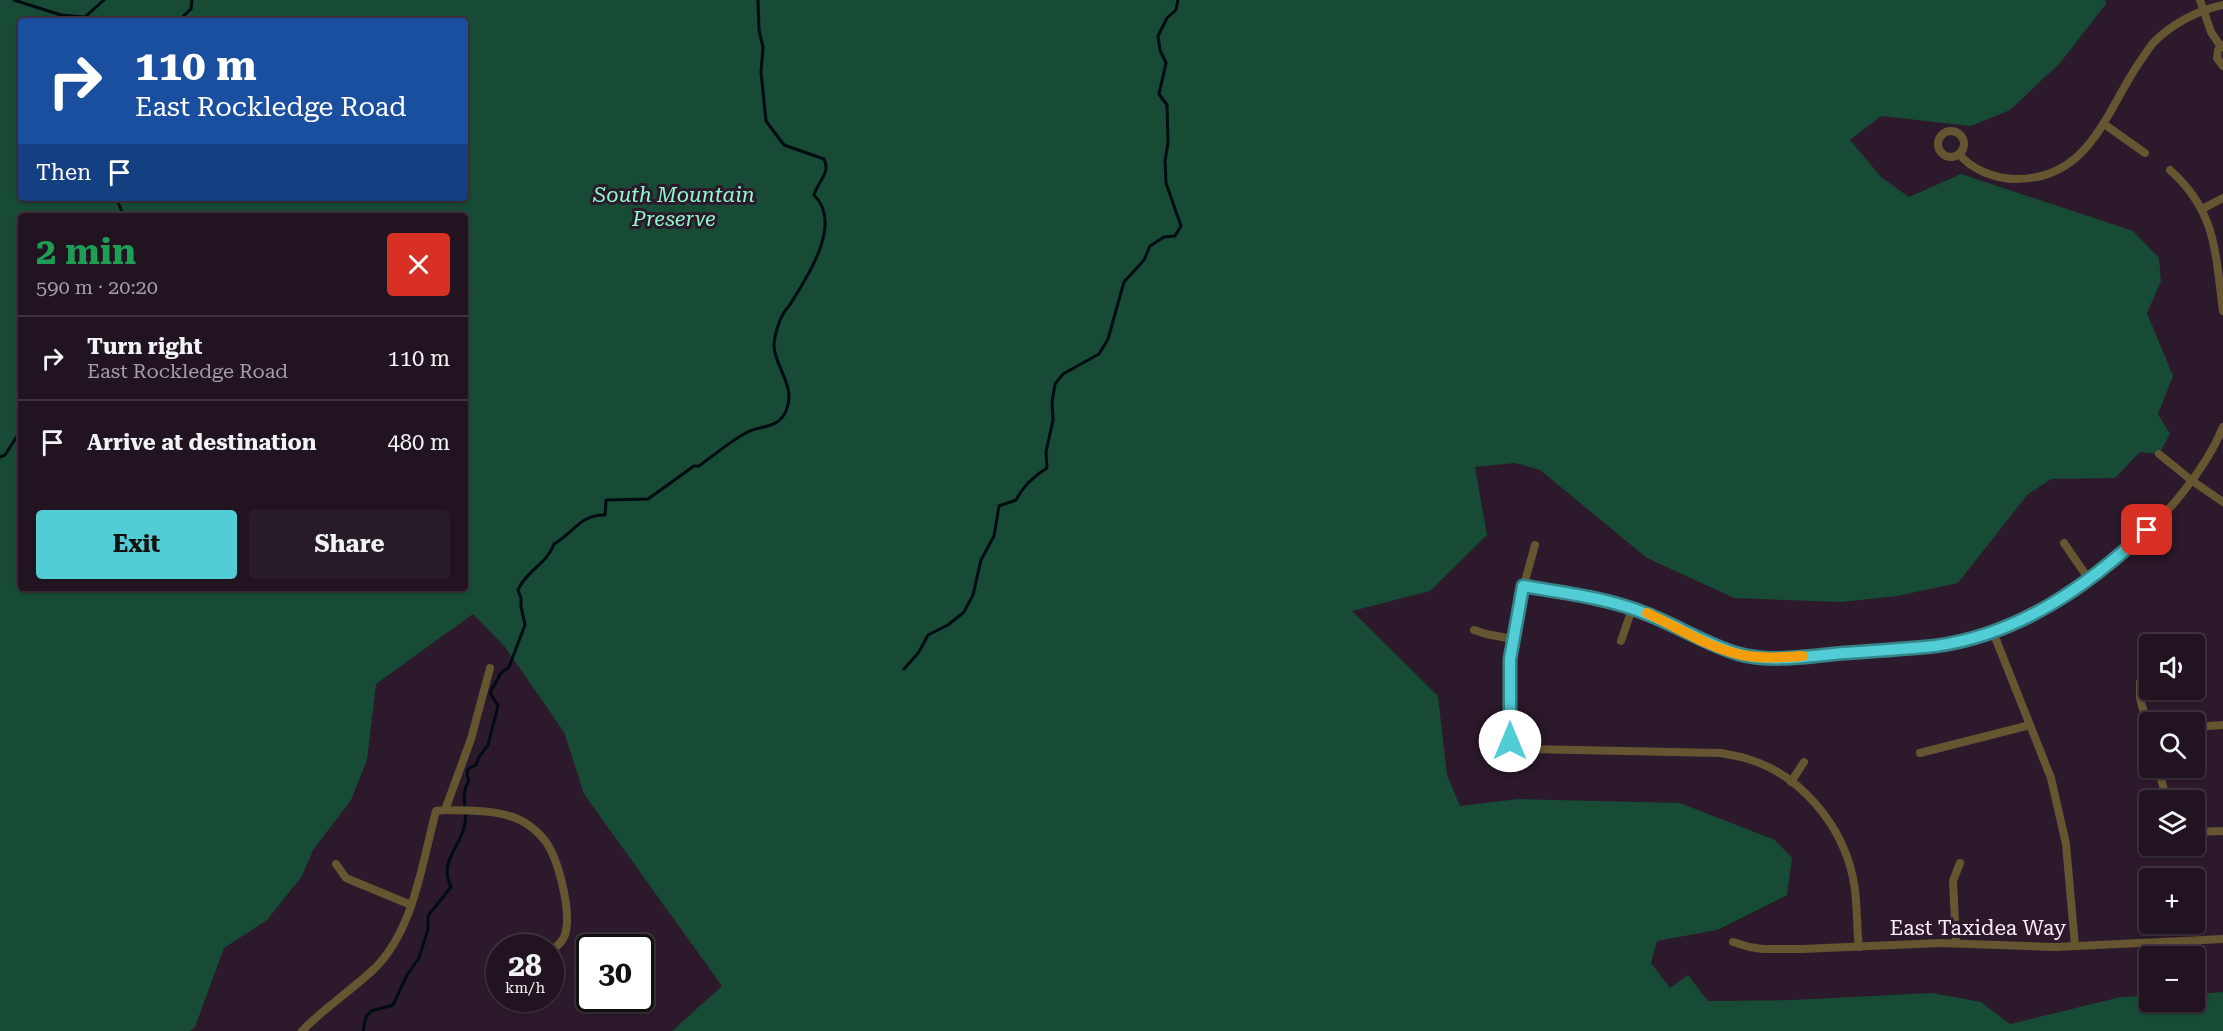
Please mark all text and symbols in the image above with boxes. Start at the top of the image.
text: 110 m [135,41,257,90]
icon: right [36,42,114,120]
text: East Rockledge Road [135,91,407,123]
icon: arrive [103,156,136,189]
text: Then [36,160,91,185]
park label: South Mountain Preserve [592,183,755,231]
text: 2 min [36,231,136,273]
button: close [387,233,450,296]
text: 590 m · 20:20 [36,275,158,299]
text: Turn right [87,334,202,359]
icon: right [36,342,69,375]
text: 110 m [387,346,450,371]
text: East Rockledge Road [87,359,288,383]
icon: arrive [36,426,69,459]
text: Arrive at destination [87,430,316,455]
text: 480 m [387,430,450,455]
pin [2121,504,2172,555]
button: Exit [36,510,237,579]
button: Share [249,510,450,579]
icon: arrive [2130,513,2163,546]
map controls [2139,634,2205,1012]
button: sound [2139,634,2205,700]
position arrow [1478,709,1542,773]
button: search [2139,712,2205,778]
button: layers [2139,790,2205,856]
button: + [2139,868,2205,934]
street label: East Taxidea Way [1890,916,2067,940]
speed limit sign: 30 [576,934,654,1012]
button: − [2139,946,2205,1012]
text: 28 [508,948,542,983]
text: km/h [505,979,545,997]

